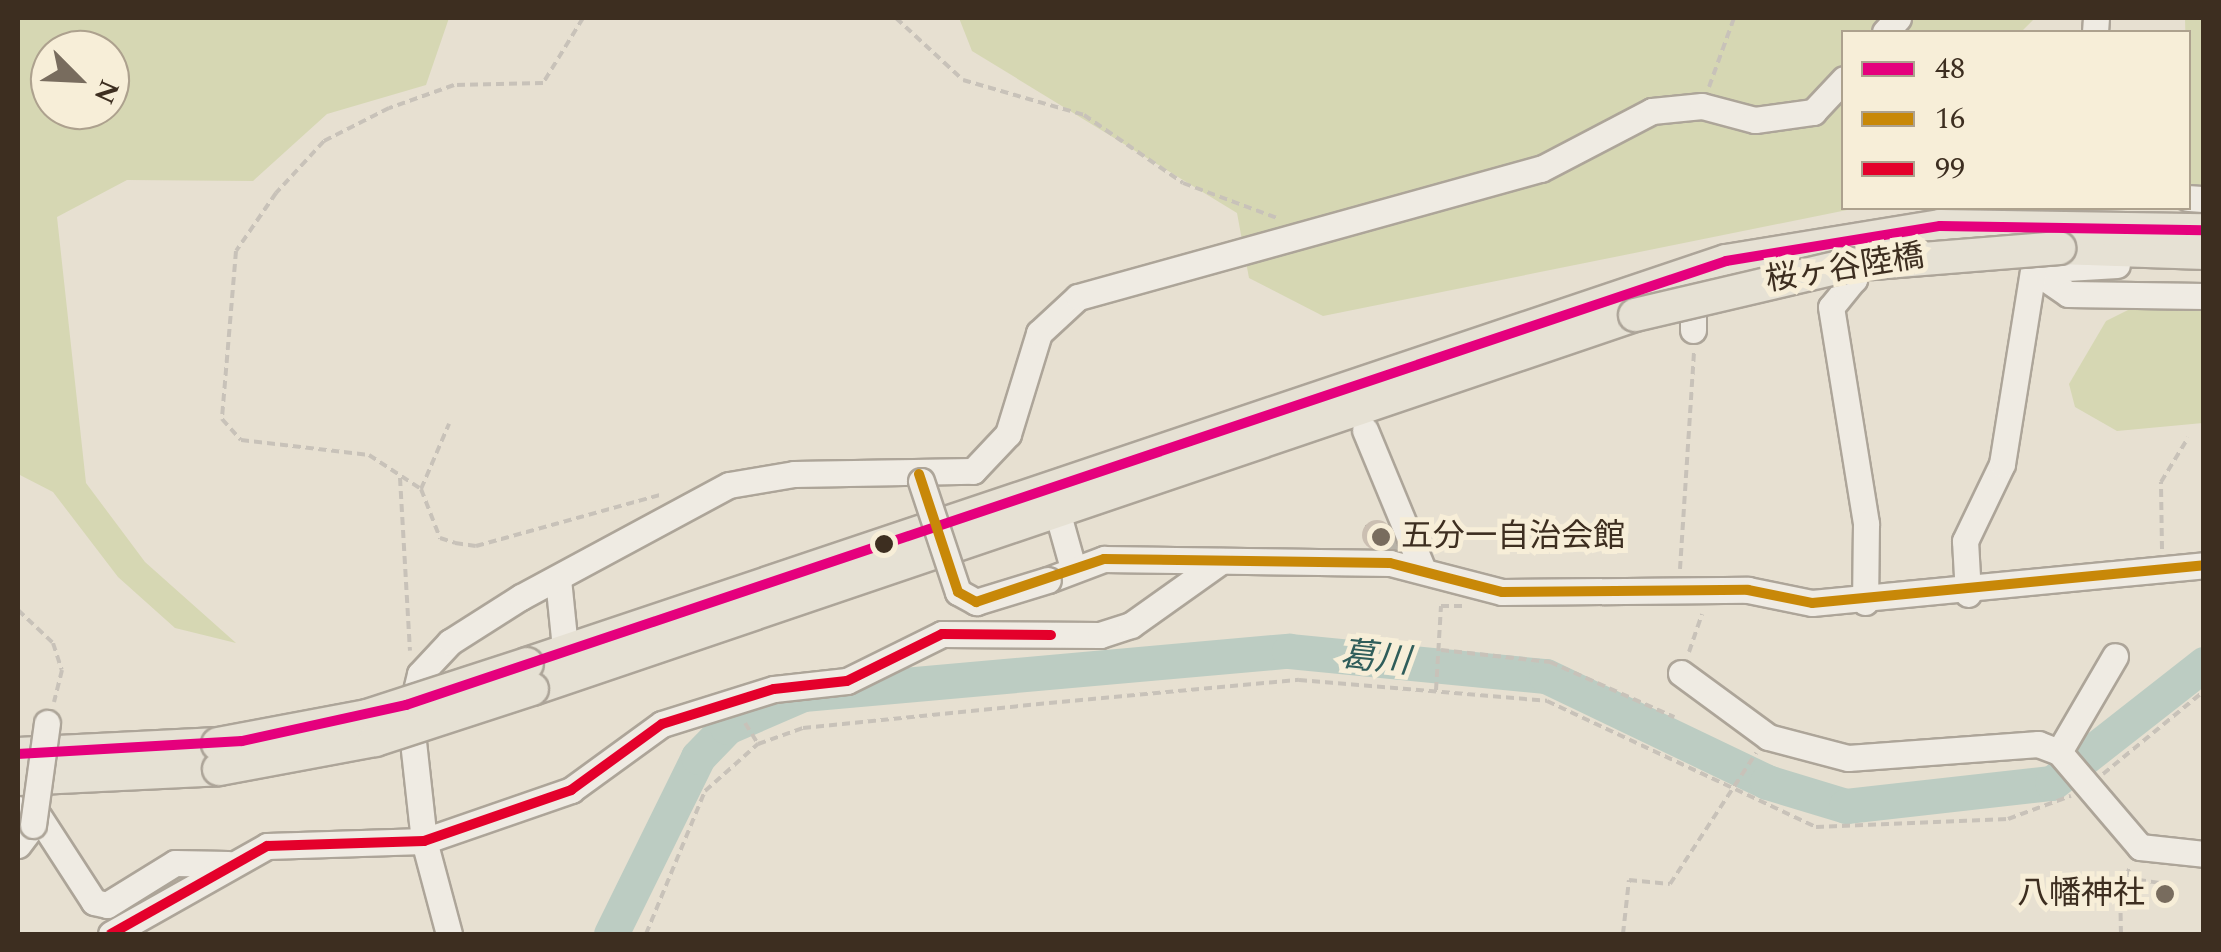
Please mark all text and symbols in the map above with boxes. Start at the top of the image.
north arrow [30,30,130,130]
legend [1841,30,2191,210]
text: 48 [1935,46,1965,92]
text: N [82,72,130,111]
text: 16 [1935,96,1965,142]
text: 99 [1935,146,1965,192]
street label: 桜ヶ谷陸橋 [1763,238,1927,300]
place label: 五分一自治会館 [1401,518,1625,556]
marker: 五分一自治会館 [1370,526,1392,548]
unlabelled marker [874,534,894,554]
water label: 葛川 [1338,634,1412,684]
place label: 八幡神社 [2017,875,2145,913]
marker: 八幡神社 [2154,883,2176,905]

